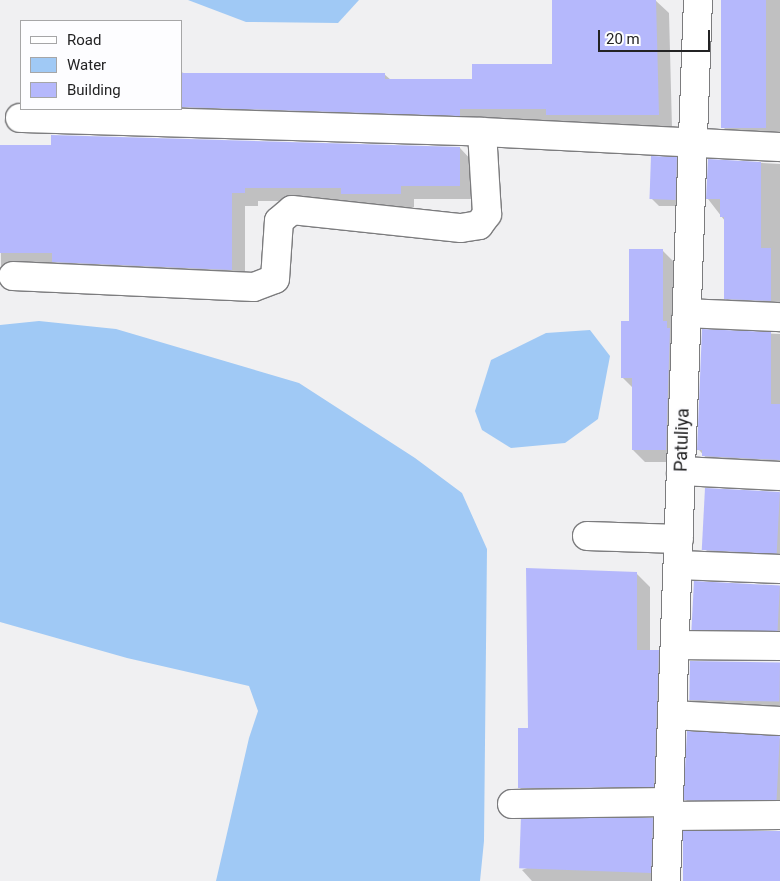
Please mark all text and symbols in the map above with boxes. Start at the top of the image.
legend [20,20,182,110]
scale bar [600,20,712,52]
text: 20 m [606,30,640,48]
text: Road [67,31,101,49]
text: Water [67,56,106,74]
text: Building [67,81,121,99]
street label: Patuliya [670,408,694,472]

